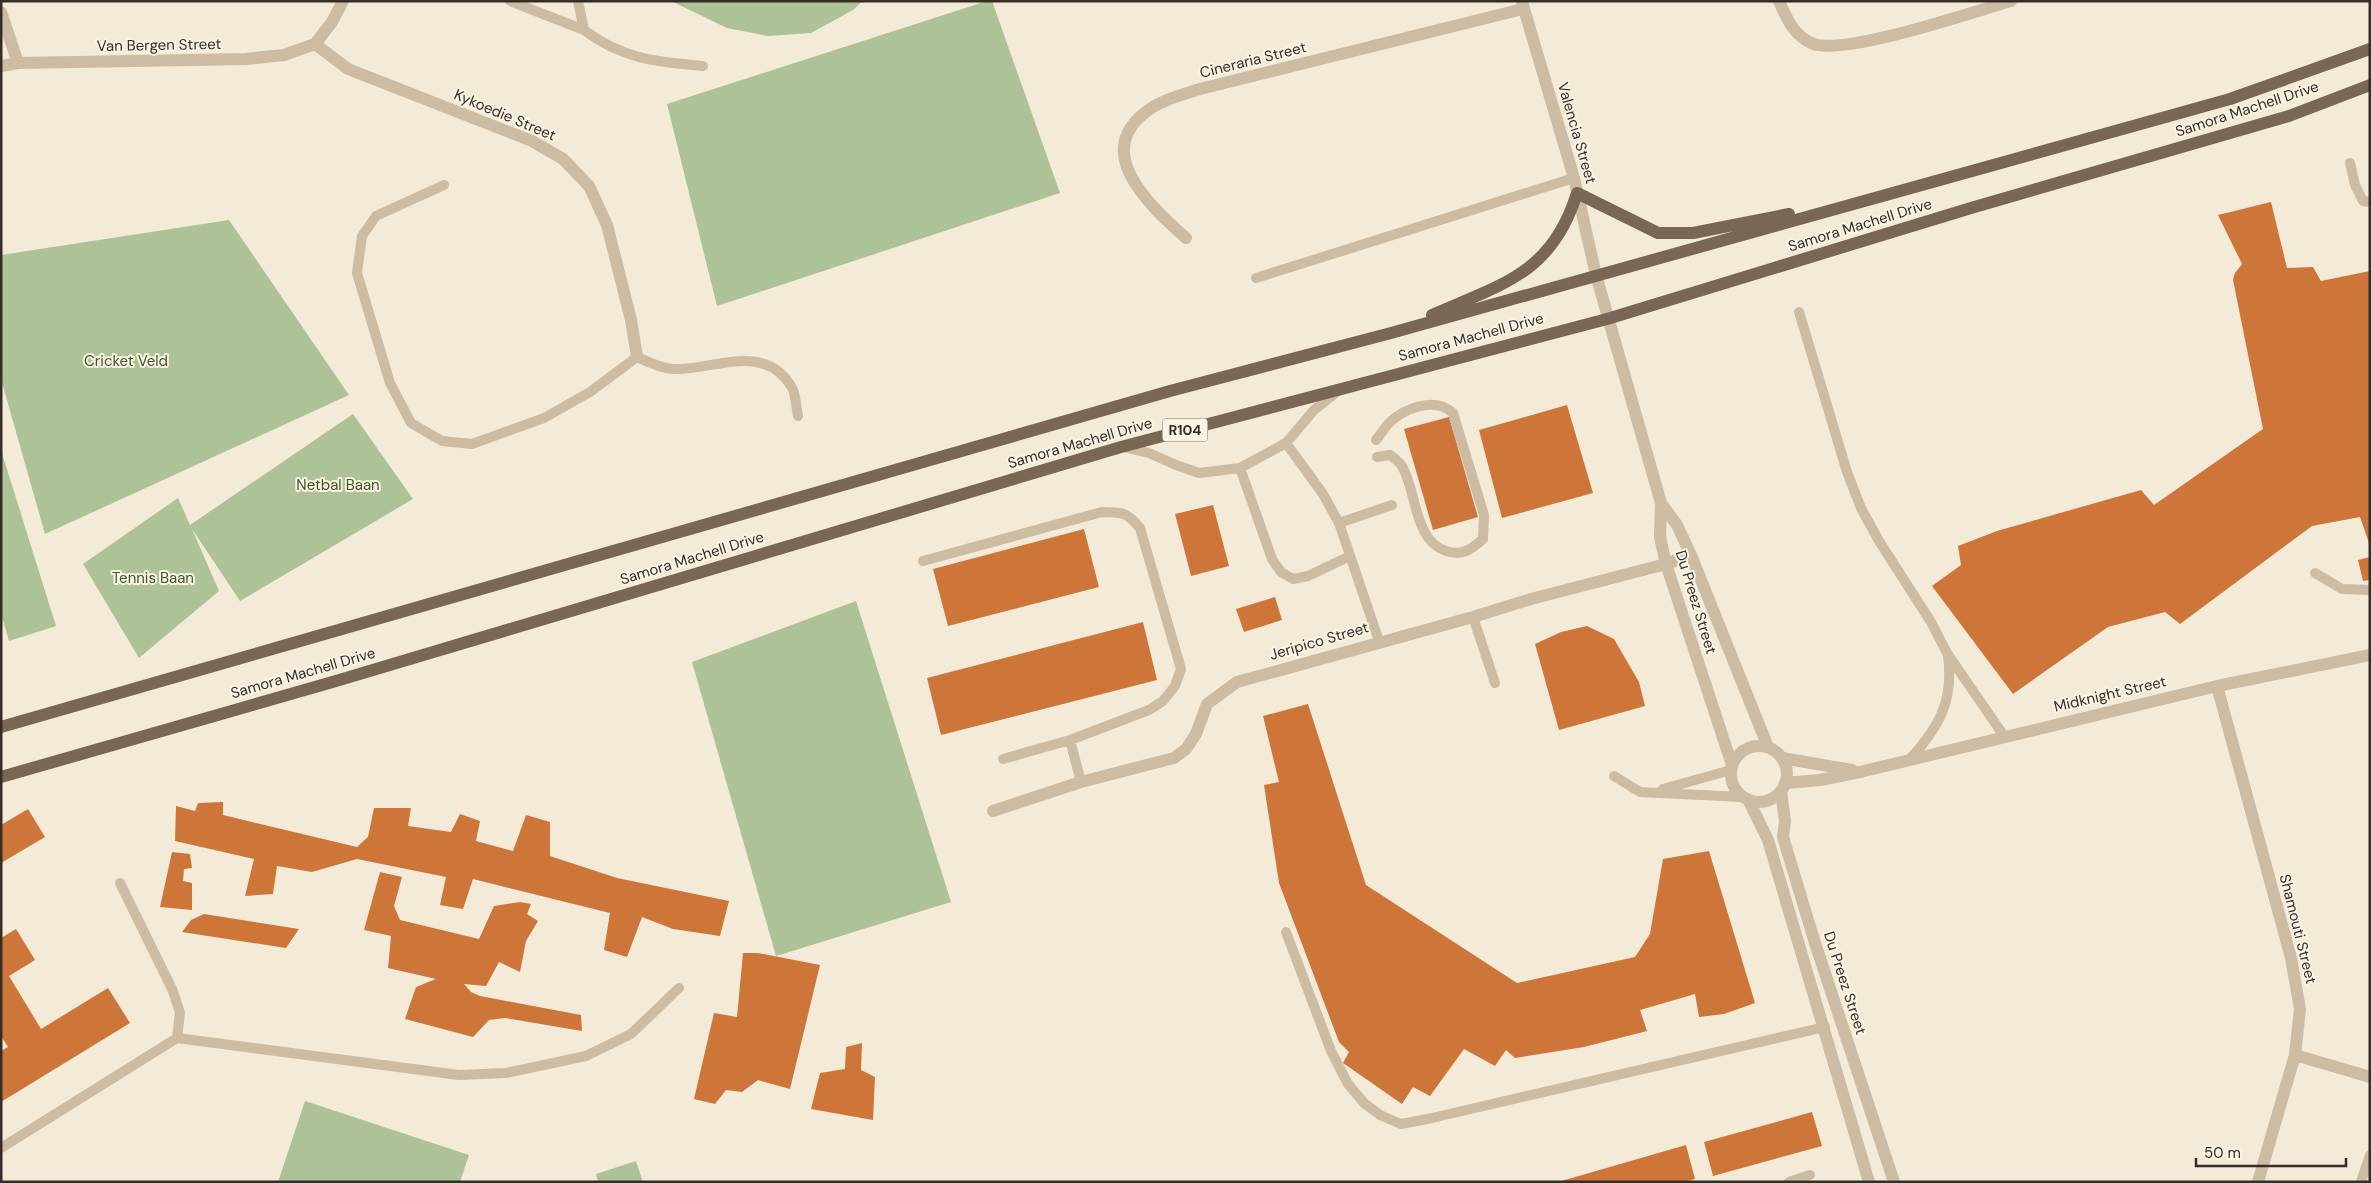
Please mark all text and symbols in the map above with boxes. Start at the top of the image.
street label: Van Bergen Street [97,34,222,56]
street label: Cineraria Street [1198,37,1308,83]
street label: Samora Machell Drive [2173,76,2321,142]
street label: Valencia Street [1553,80,1601,186]
street label: Kykoedie Street [451,85,559,146]
street label: Samora Machell Drive [1786,194,1934,256]
street label: Samora Machell Drive [1396,308,1546,366]
park label: Cricket Veld [84,351,168,371]
street label: Samora Machell Drive [1005,413,1155,473]
road number: R104 [1162,418,1208,442]
park label: Netbal Baan [296,475,380,495]
street label: Samora Machell Drive [618,527,766,589]
street label: Du Preez Street [1671,548,1721,656]
park label: Tennis Baan [112,568,194,588]
street label: Jeripico Street [1267,617,1371,665]
street label: Samora Machell Drive [228,643,378,703]
street label: Midknight Street [2052,671,2168,717]
street label: Shamouti Street [2275,872,2321,986]
street label: Du Preez Street [1819,929,1871,1037]
scale bar [2196,1136,2346,1168]
text: 50 m [2204,1143,2241,1163]

